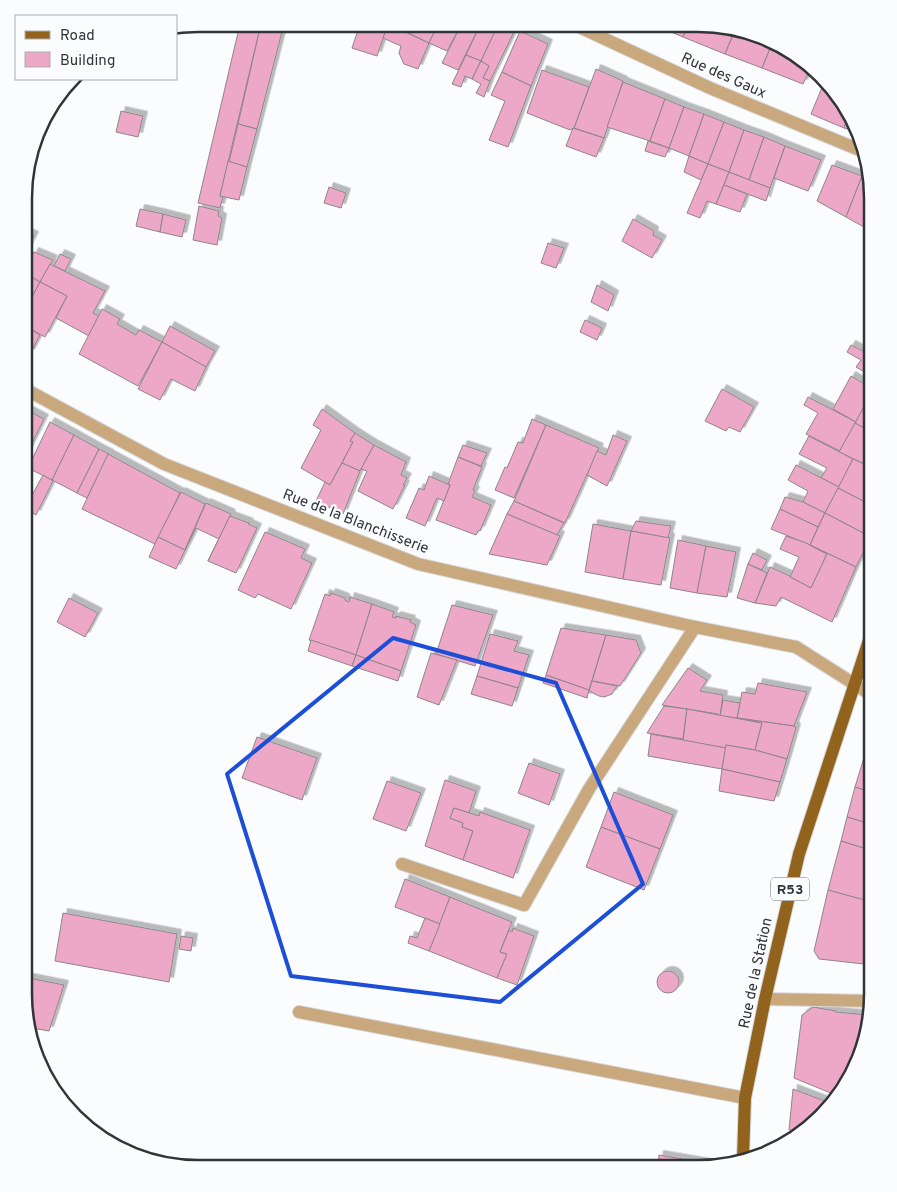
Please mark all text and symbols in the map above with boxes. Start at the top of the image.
legend [15,15,178,80]
text: Road [60,27,95,46]
street label: Rue des Gaux [678,49,769,104]
text: Building [60,52,115,71]
street label: Rue de la Blanchisserie [280,486,431,559]
road number: R53 [771,878,809,901]
street label: Rue de la Station [735,916,778,1031]

